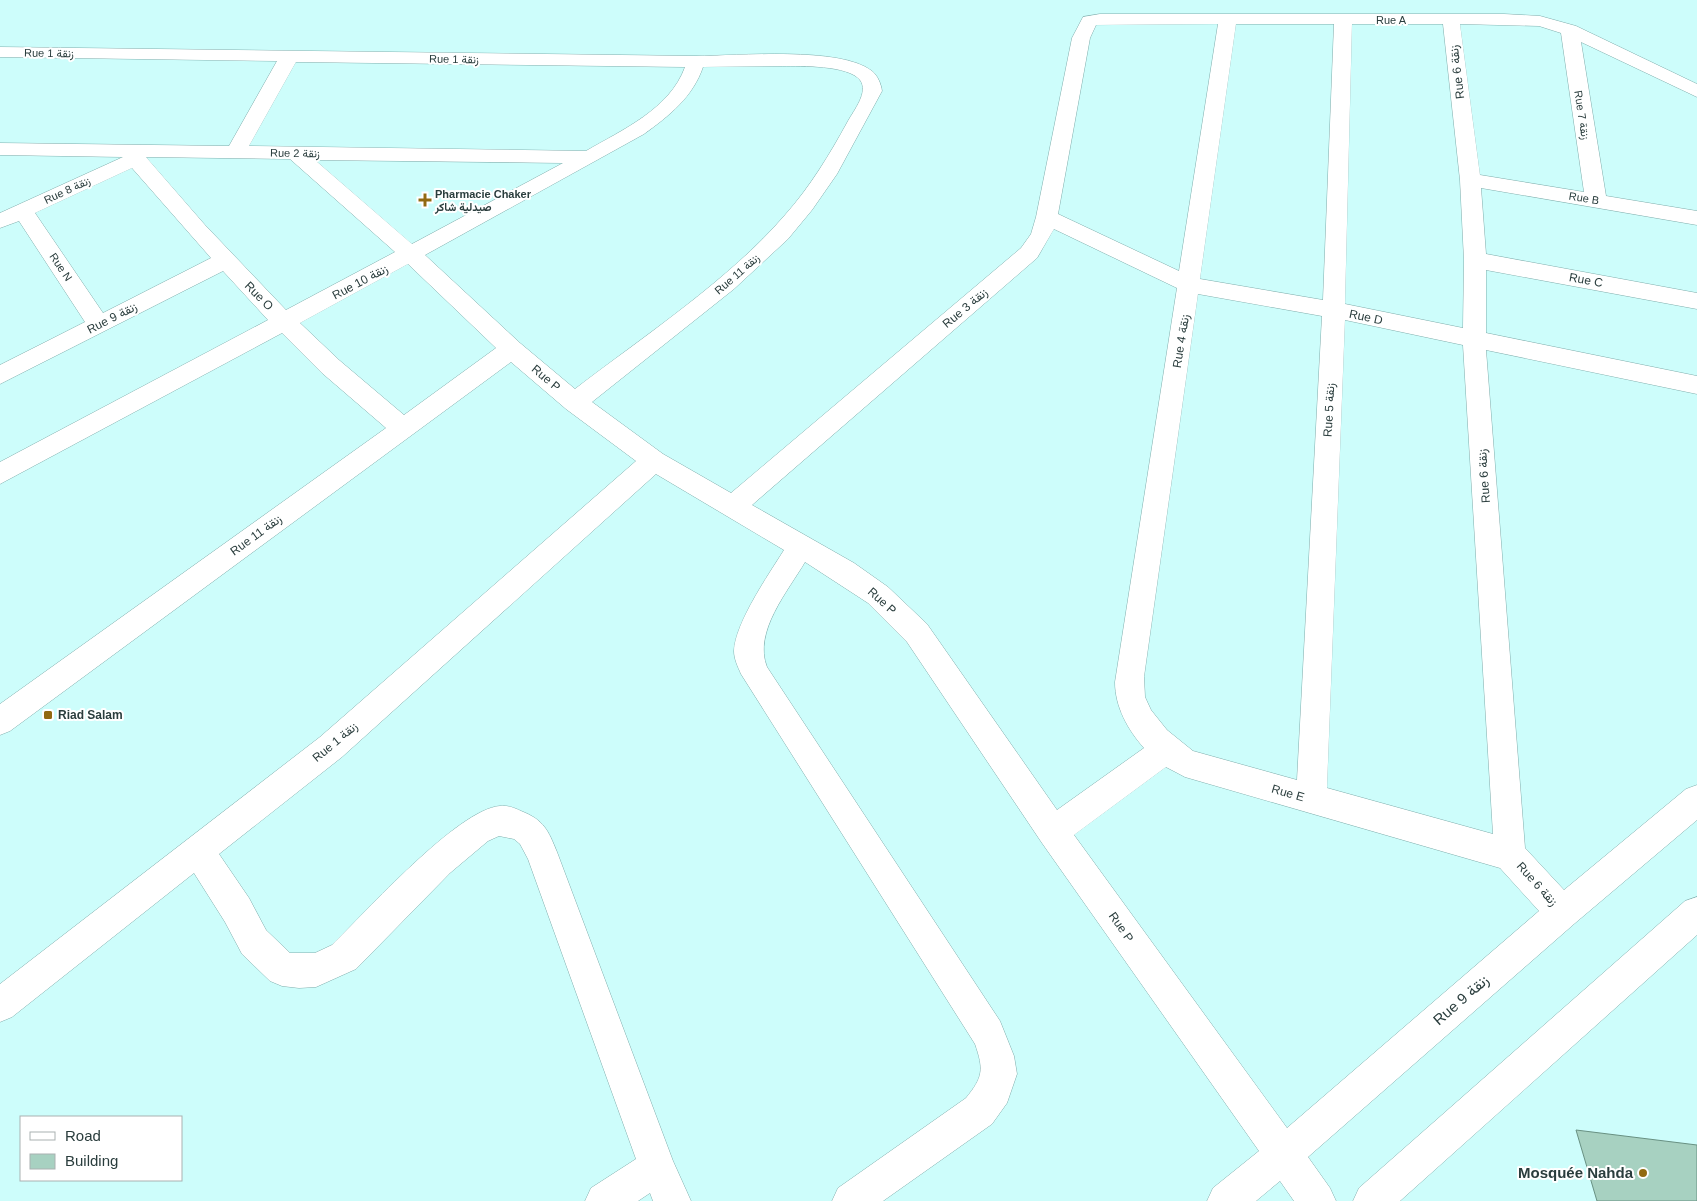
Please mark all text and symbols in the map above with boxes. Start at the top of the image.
street label: Rue A [1376,14,1407,26]
street label: Rue 6 زنقة [1447,44,1468,100]
street label: Rue 1 زنقة [24,47,74,60]
street label: Rue 1 زنقة [429,53,479,66]
street label: Rue 7 زنقة [1571,89,1592,141]
street label: Rue 2 زنقة [270,147,320,160]
street label: Rue 8 زنقة [42,174,93,207]
place label: Pharmacie Chaker صيدلية شاكر [434,188,532,214]
street label: Rue B [1568,190,1600,206]
marker: Pharmacie Chaker صيدلية شاكر [419,194,431,206]
street label: Rue N [47,251,75,283]
street label: Rue 11 زنقة [712,251,763,297]
street label: Rue 10 زنقة [330,262,391,303]
street label: Rue C [1568,270,1604,290]
street label: Rue O [242,279,276,313]
street label: Rue 3 زنقة [940,285,991,332]
street label: Rue 9 زنقة [85,299,140,337]
street label: Rue D [1348,307,1384,327]
street label: Rue 4 زنقة [1170,313,1193,369]
street label: Rue P [529,362,563,394]
street label: Rue 5 زنقة [1321,383,1338,438]
street label: Rue 6 زنقة [1475,448,1494,504]
street label: Rue 11 زنقة [228,512,285,559]
street label: Rue P [865,585,899,617]
place label: Riad Salam [58,708,123,722]
marker: Riad Salam [42,709,54,721]
street label: Rue 1 زنقة [310,719,361,766]
street label: Rue E [1270,782,1306,804]
street label: Rue 6 زنقة [1513,859,1560,910]
street label: Rue P [1106,909,1136,945]
street label: Rue 9 زنقة [1429,971,1493,1029]
legend [20,1116,182,1181]
text: Road [65,1127,101,1144]
text: Building [65,1152,118,1169]
place label: Mosquée Nahda [1518,1164,1634,1181]
marker: Mosquée Nahda [1637,1167,1649,1179]

